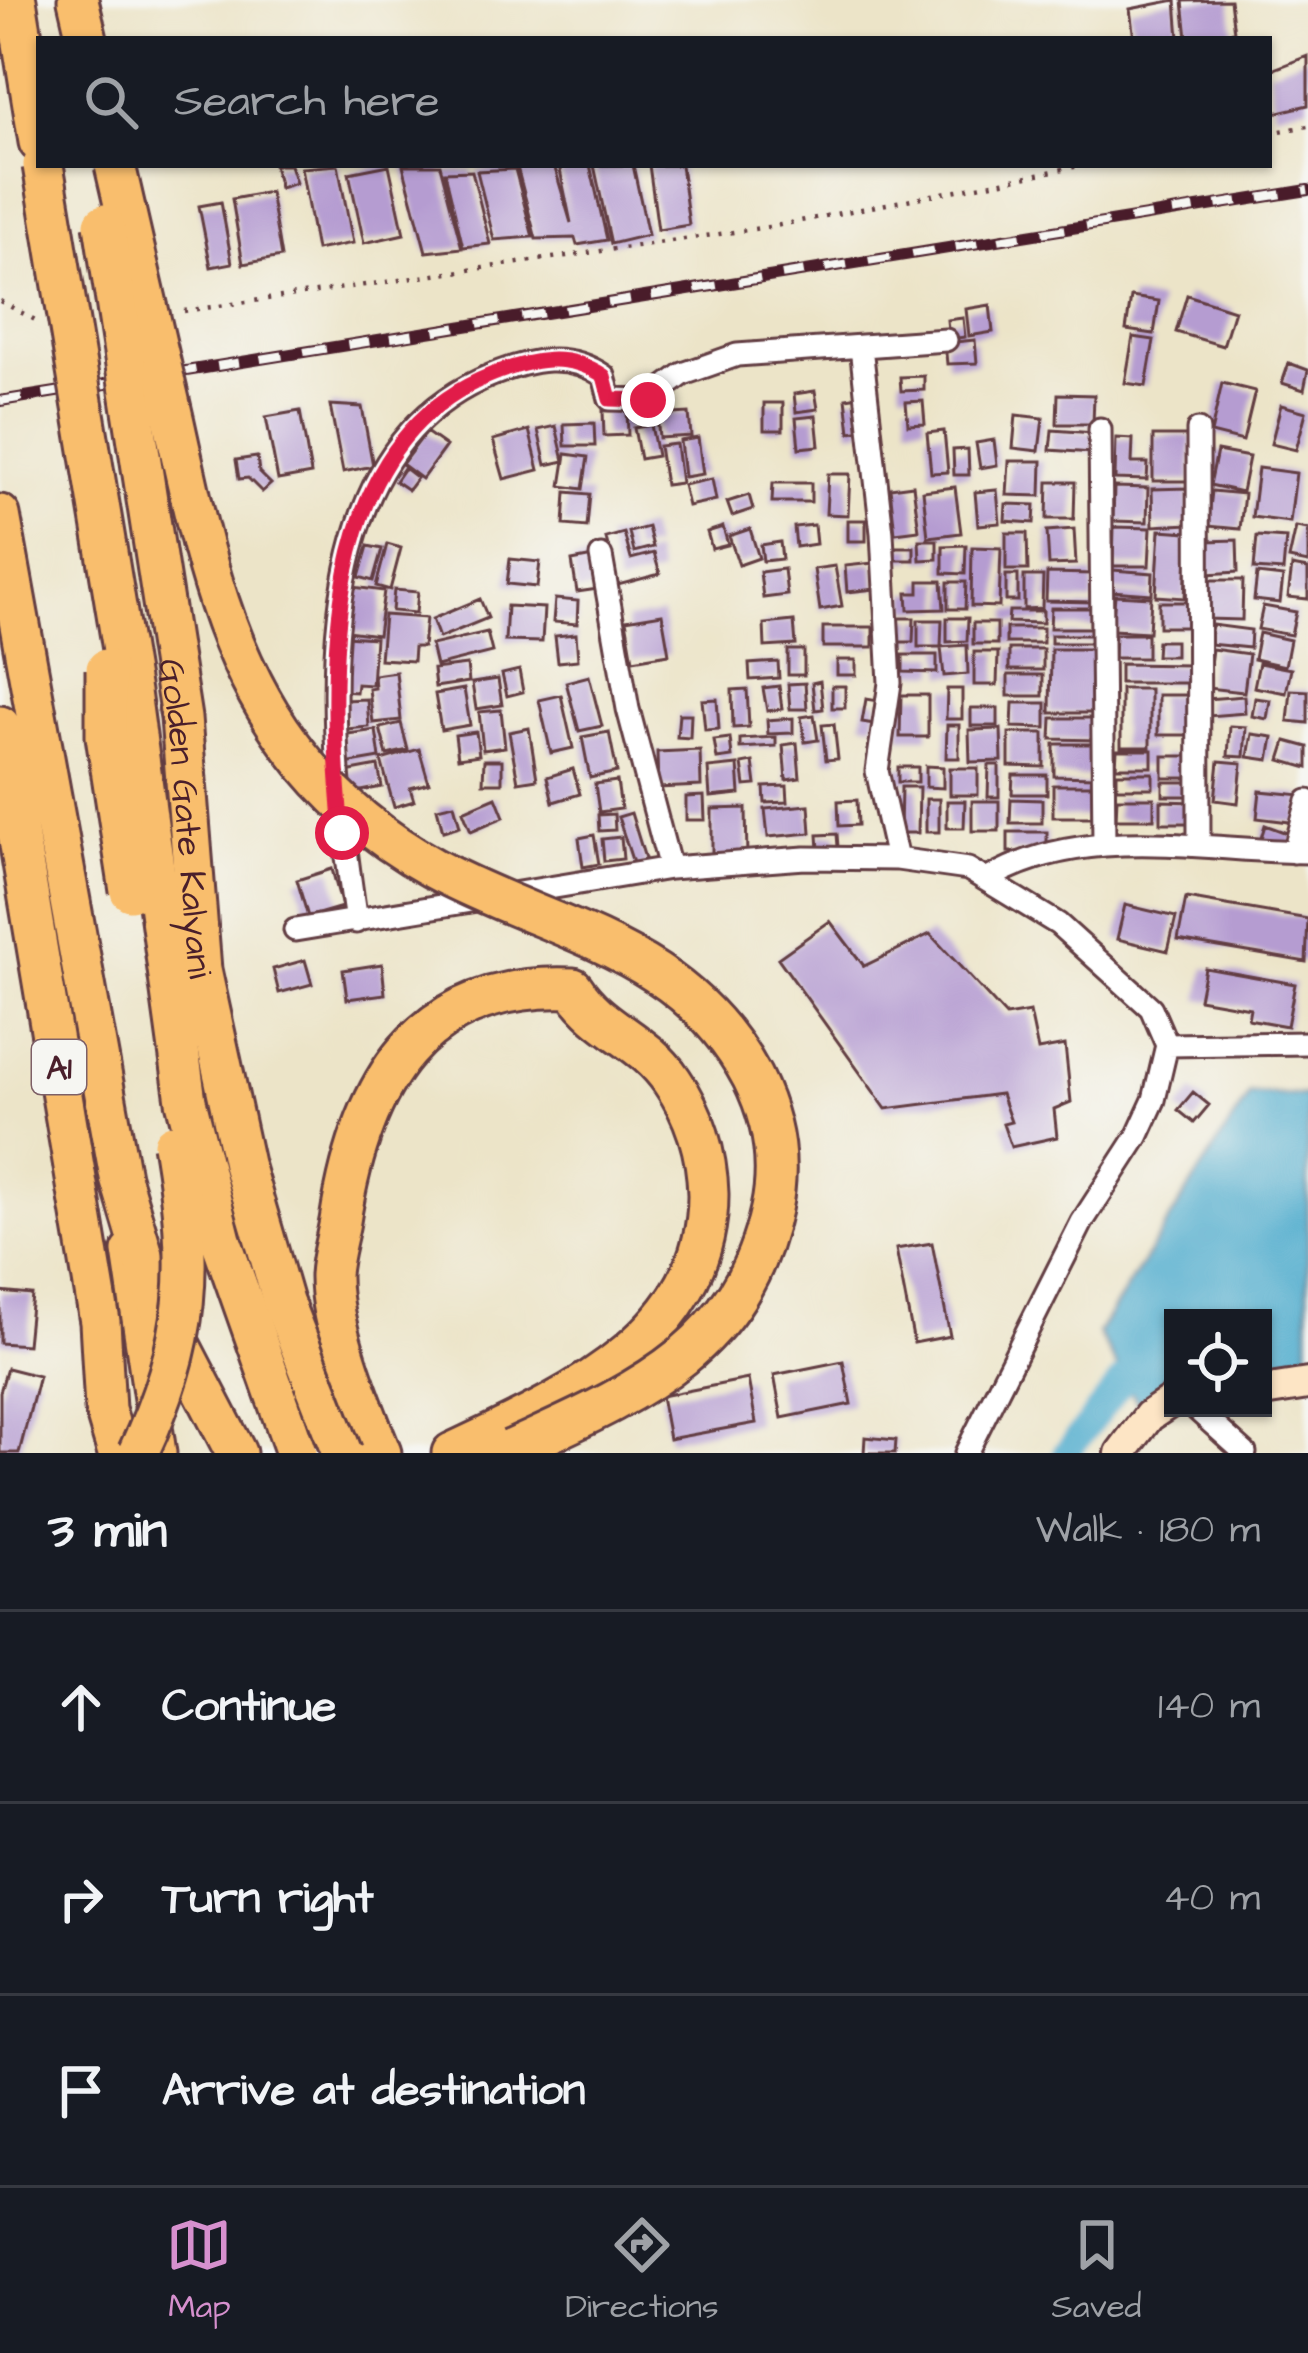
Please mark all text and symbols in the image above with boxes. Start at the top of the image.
search box [36,36,1272,168]
icon: search [78,69,144,135]
text: Search here [174,71,440,133]
route end [621,373,675,427]
street label: Golden Gate Kalyani [144,655,225,983]
route start [315,806,369,860]
road number: A1 [32,1040,86,1094]
map controls [1164,1309,1272,1417]
button: locate [1164,1309,1272,1417]
text: 3 min [48,1496,167,1567]
text: Walk · 180 m [1036,1504,1260,1558]
icon: ahead [48,1674,114,1740]
text: Continue [162,1676,336,1738]
text: 140 m [1158,1680,1260,1734]
icon: right [48,1866,114,1932]
text: Turn right [162,1868,374,1930]
text: 40 m [1163,1872,1260,1926]
icon: arrive [48,2058,114,2124]
text: Arrive at destination [162,2060,585,2122]
tab: Map [166,2212,232,2330]
tab: Directions [565,2212,719,2330]
tab: Saved [1052,2212,1142,2330]

